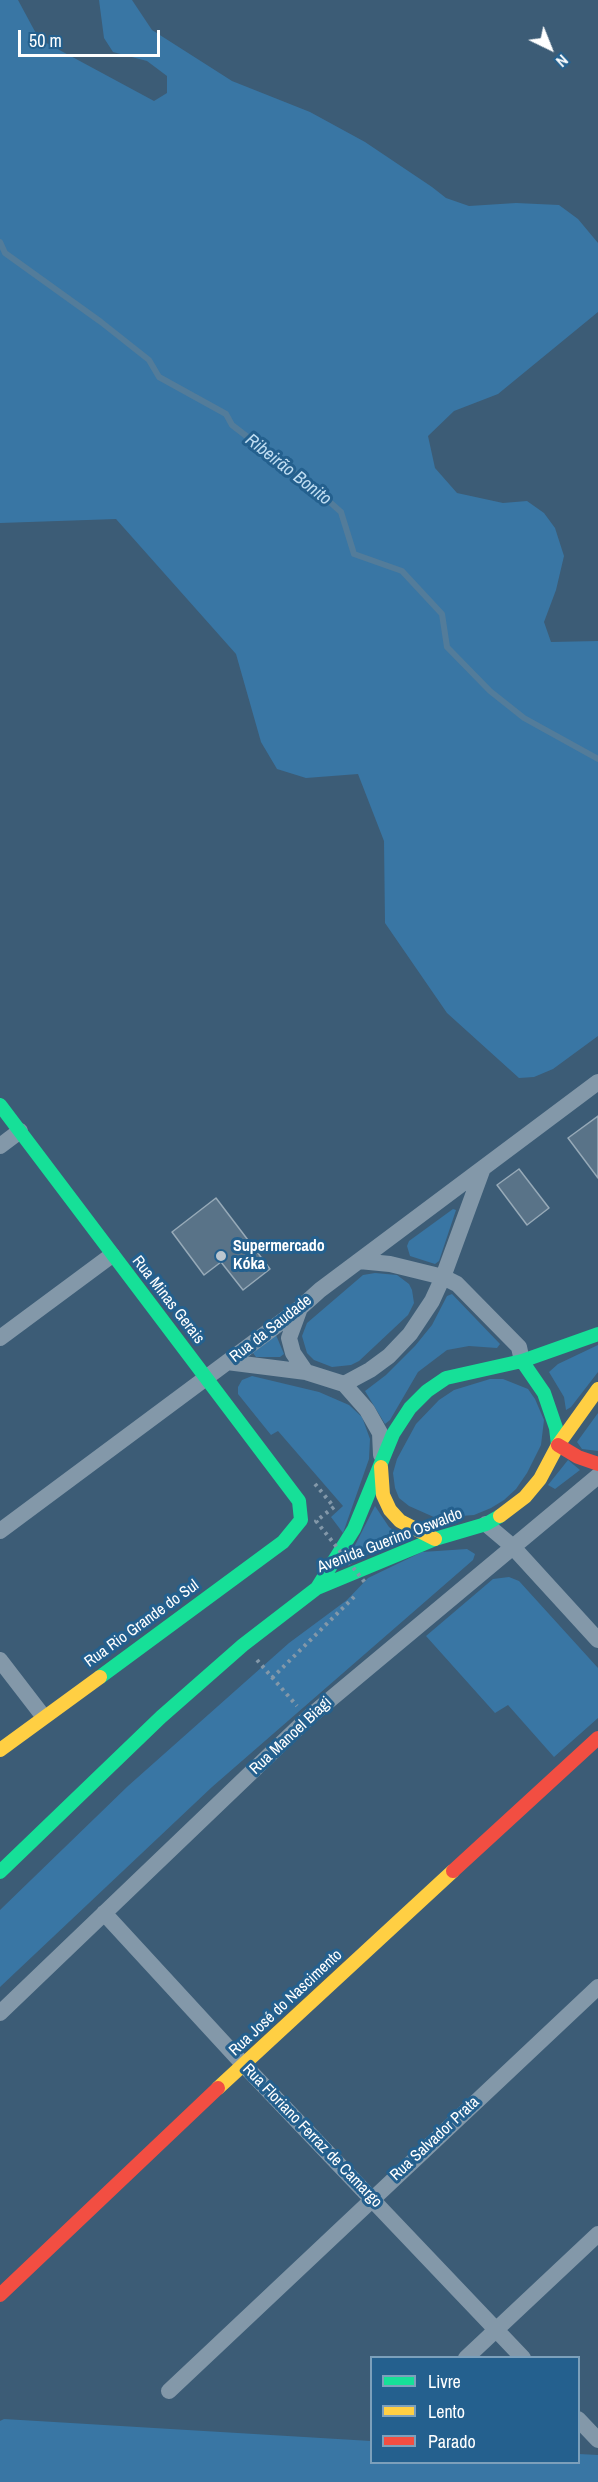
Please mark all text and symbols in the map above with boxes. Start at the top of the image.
scale bar [21,18,164,56]
north arrow [520,18,580,78]
text: 50 m [29,28,62,53]
text: N [551,50,573,72]
water label: Ribeirão Bonito [241,430,335,510]
place label: Supermercado Kóka [233,1237,325,1275]
marker: Supermercado Kóka [214,1249,228,1263]
street label: Rua Minas Gerais [128,1252,208,1348]
street label: Rua da Saudade [226,1291,316,1367]
street label: Avenida Guerino Oswaldo [315,1505,465,1577]
street label: Rua Rio Grande do Sul [81,1576,203,1672]
street label: Rua Manoel Biagi [246,1693,336,1779]
street label: Rua José do Nascimento [226,1946,346,2060]
street label: Rua Floriano Ferraz de Camargo [238,2060,386,2212]
street label: Rua Salvador Prata [387,2093,483,2185]
legend [370,2356,580,2464]
text: Livre [428,2369,461,2394]
text: Lento [428,2399,465,2424]
text: Parado [428,2429,476,2454]

